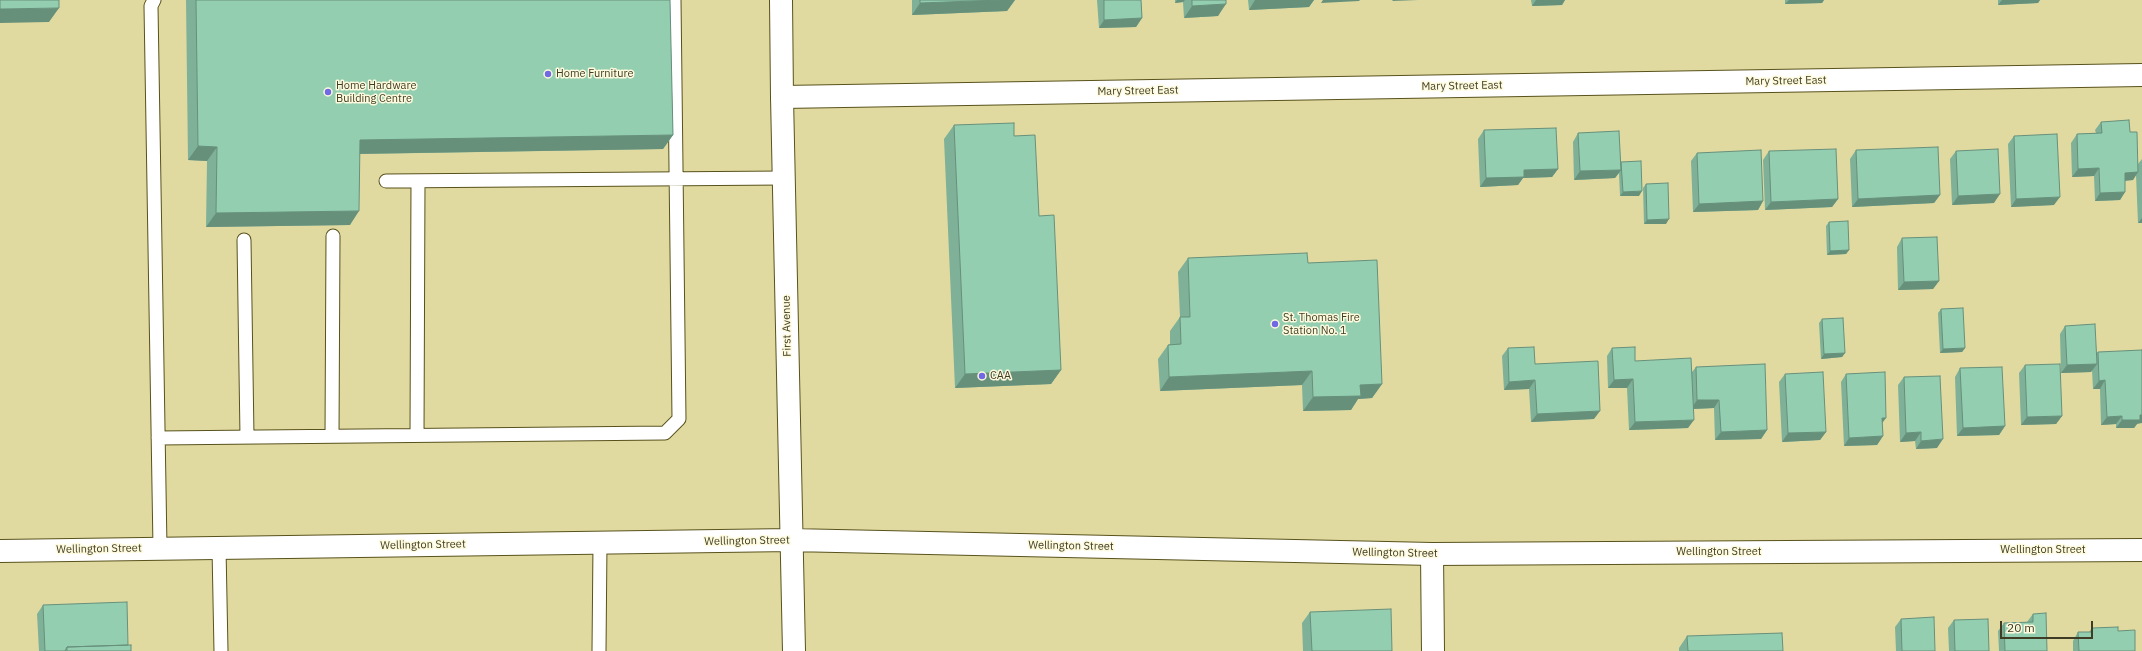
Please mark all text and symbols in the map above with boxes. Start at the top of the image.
place label: Home Furniture [556,67,633,81]
marker: Home Furniture [543,69,553,79]
street label: Mary Street East [1745,74,1827,88]
place label: Home Hardware Building Centre [336,79,416,105]
street label: Mary Street East [1421,79,1503,93]
street label: Mary Street East [1097,84,1179,98]
marker: Home Hardware Building Centre [323,87,333,97]
street label: First Avenue [780,295,794,357]
place label: St. Thomas Fire Station No. 1 [1283,311,1360,337]
marker: St. Thomas Fire Station No. 1 [1270,319,1280,329]
place label: CAA [990,369,1011,383]
marker: CAA [977,371,987,381]
street label: Wellington Street [704,534,790,548]
street label: Wellington Street [380,538,466,552]
street label: Wellington Street [1028,539,1114,553]
street label: Wellington Street [56,542,142,556]
street label: Wellington Street [2000,543,2086,557]
street label: Wellington Street [1676,545,1762,559]
street label: Wellington Street [1352,546,1438,560]
scale bar [2002,613,2095,639]
text: 20 m [2007,620,2035,635]

